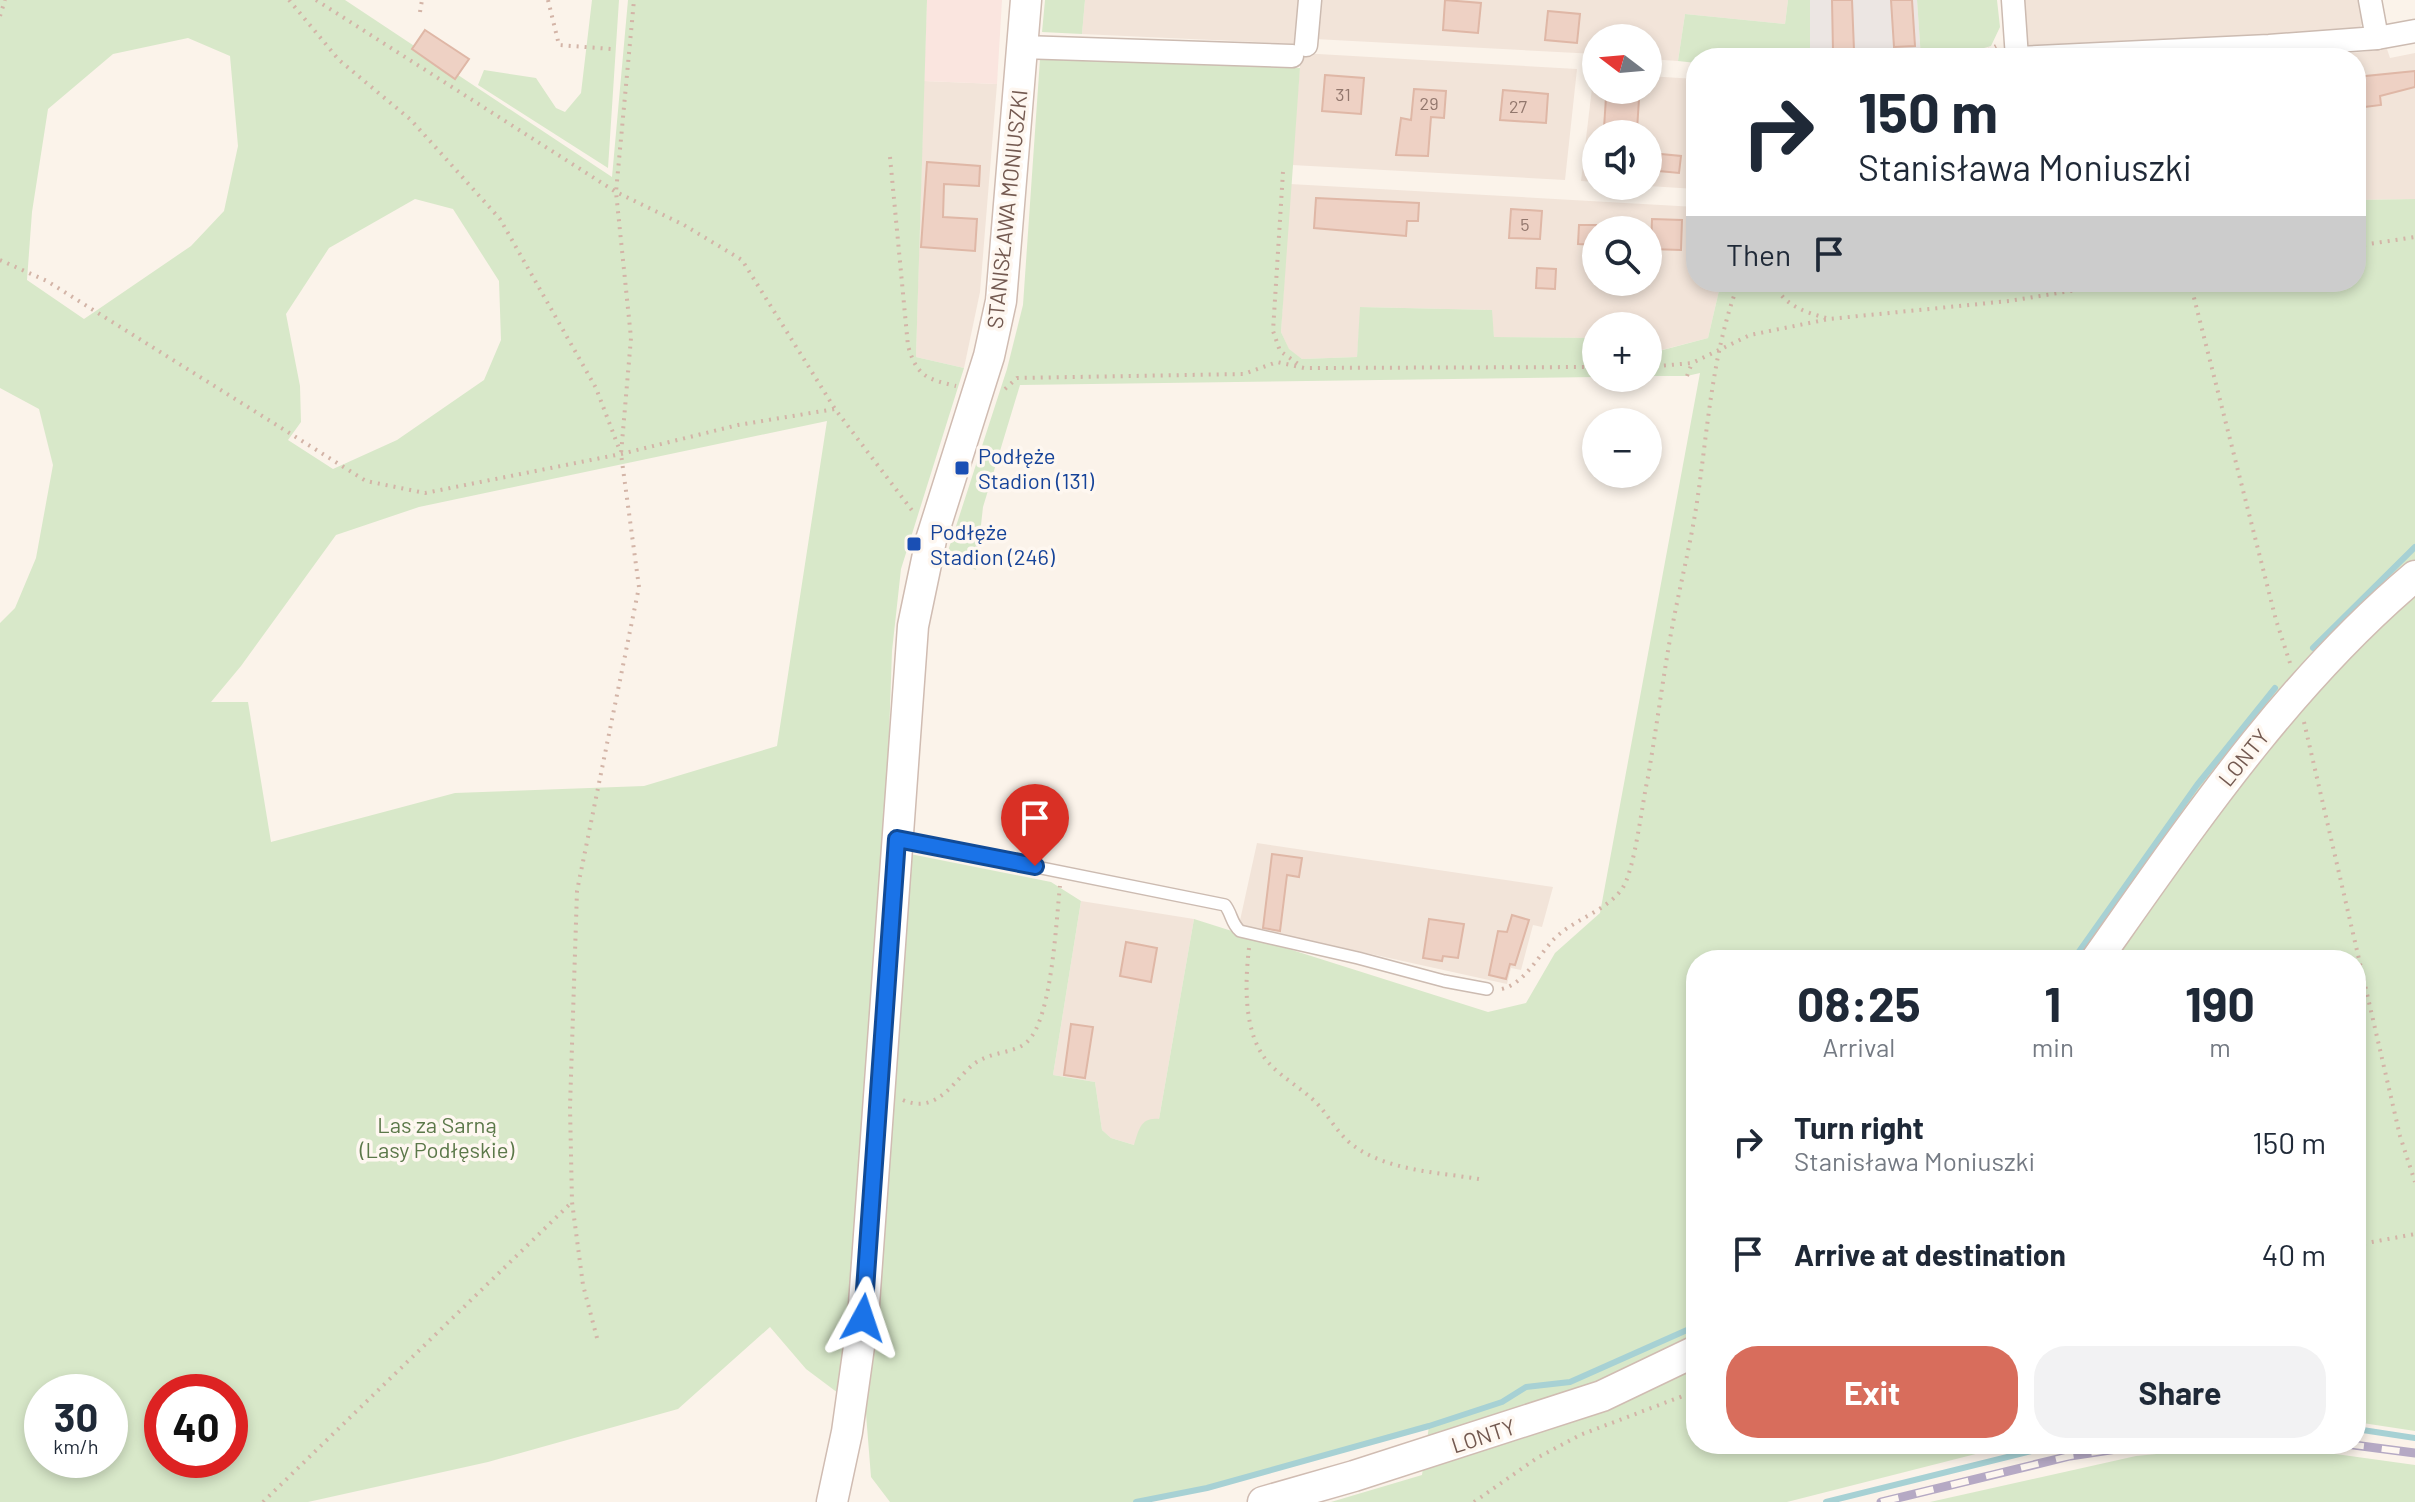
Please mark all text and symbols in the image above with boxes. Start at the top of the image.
north arrow [1582,24,1662,104]
map controls [1582,24,1662,488]
text: 150 m [1858,77,1998,144]
icon: right [1726,80,1830,184]
house number: 31 [1335,83,1351,105]
street label: STANISŁAWA MONIUSZKI [981,88,1031,330]
house number: 29 [1419,92,1439,114]
house number: 27 [1509,95,1528,117]
button: sound [1582,120,1662,200]
text: Stanisława Moniuszki [1858,145,2192,188]
house number: 5 [1520,213,1530,235]
button: search [1582,216,1662,296]
icon: arrive [1807,232,1851,276]
text: Then [1726,236,1791,272]
button: + [1582,312,1662,392]
button: − [1582,408,1662,488]
place label: Podłęże Stadion (131) [978,442,1094,493]
marker: Podłęże Stadion (131) [953,459,971,477]
place label: Podłęże Stadion (246) [930,518,1055,569]
marker: Podłęże Stadion (246) [905,535,923,553]
street label: LONTY [2212,723,2274,791]
pin [1001,784,1069,866]
icon: arrive [1013,796,1057,840]
text: 08:25 [1797,974,1921,1032]
text: 1 [2044,974,2061,1032]
text: 190 [2185,974,2255,1032]
text: Arrival [1823,1031,1895,1062]
text: min [2032,1031,2074,1062]
text: m [2209,1031,2231,1062]
text: Turn right [1794,1109,1924,1145]
park label: Las za Sarną (Lasy Podłęskie) [359,1111,514,1162]
icon: right [1726,1120,1770,1164]
text: 150 m [2252,1124,2326,1160]
text: Stanisława Moniuszki [1794,1145,2035,1176]
icon: arrive [1726,1232,1770,1276]
text: Arrive at destination [1794,1236,2066,1272]
text: 40 m [2262,1236,2326,1272]
position arrow [821,1276,905,1360]
button: Exit [1726,1346,2018,1438]
button: Share [2034,1346,2326,1438]
speed limit sign: 40 [144,1374,248,1478]
text: 30 [54,1392,98,1440]
street label: LONTY [1448,1412,1518,1458]
text: km/h [53,1434,99,1458]

